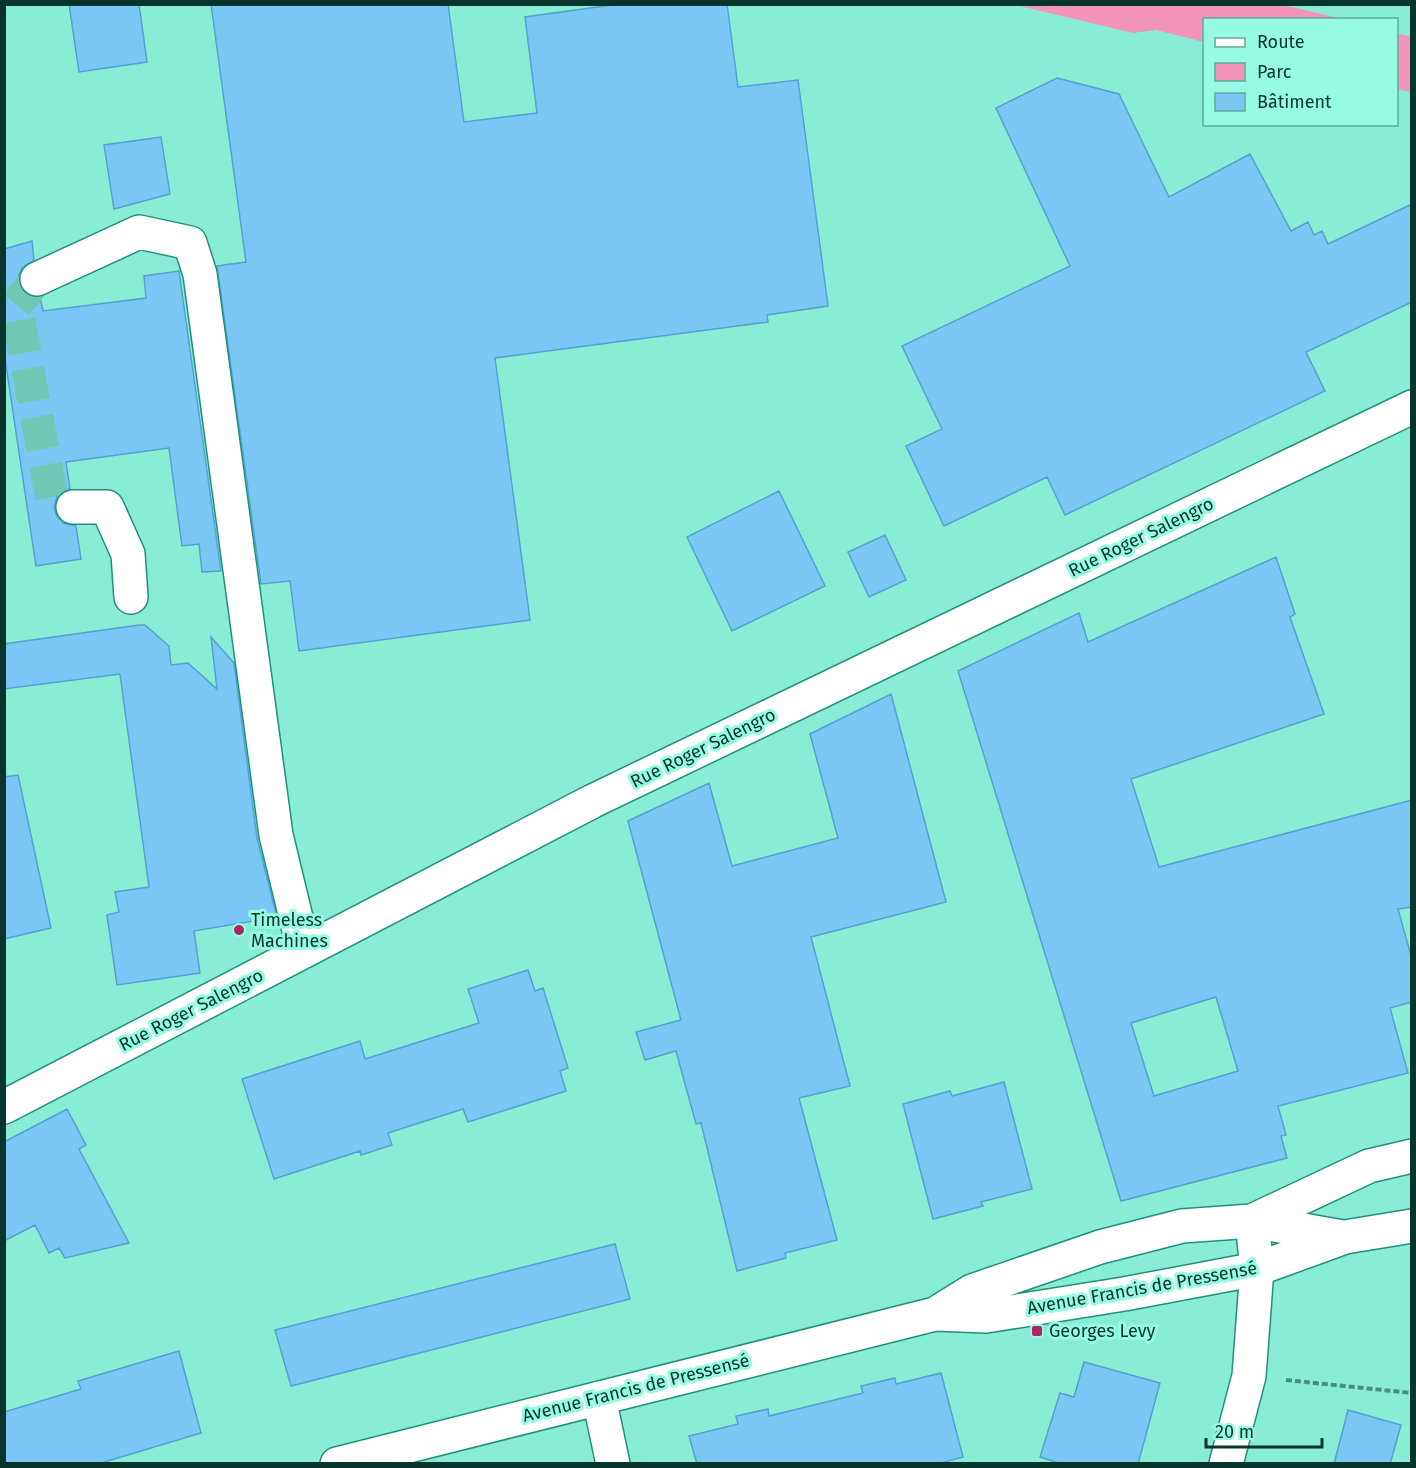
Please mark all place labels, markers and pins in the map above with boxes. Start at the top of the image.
place label: Timeless Machines [251,909,328,952]
marker: Timeless Machines [232,923,246,937]
place label: Georges Levy [1049,1320,1156,1342]
marker: Georges Levy [1030,1324,1044,1338]

